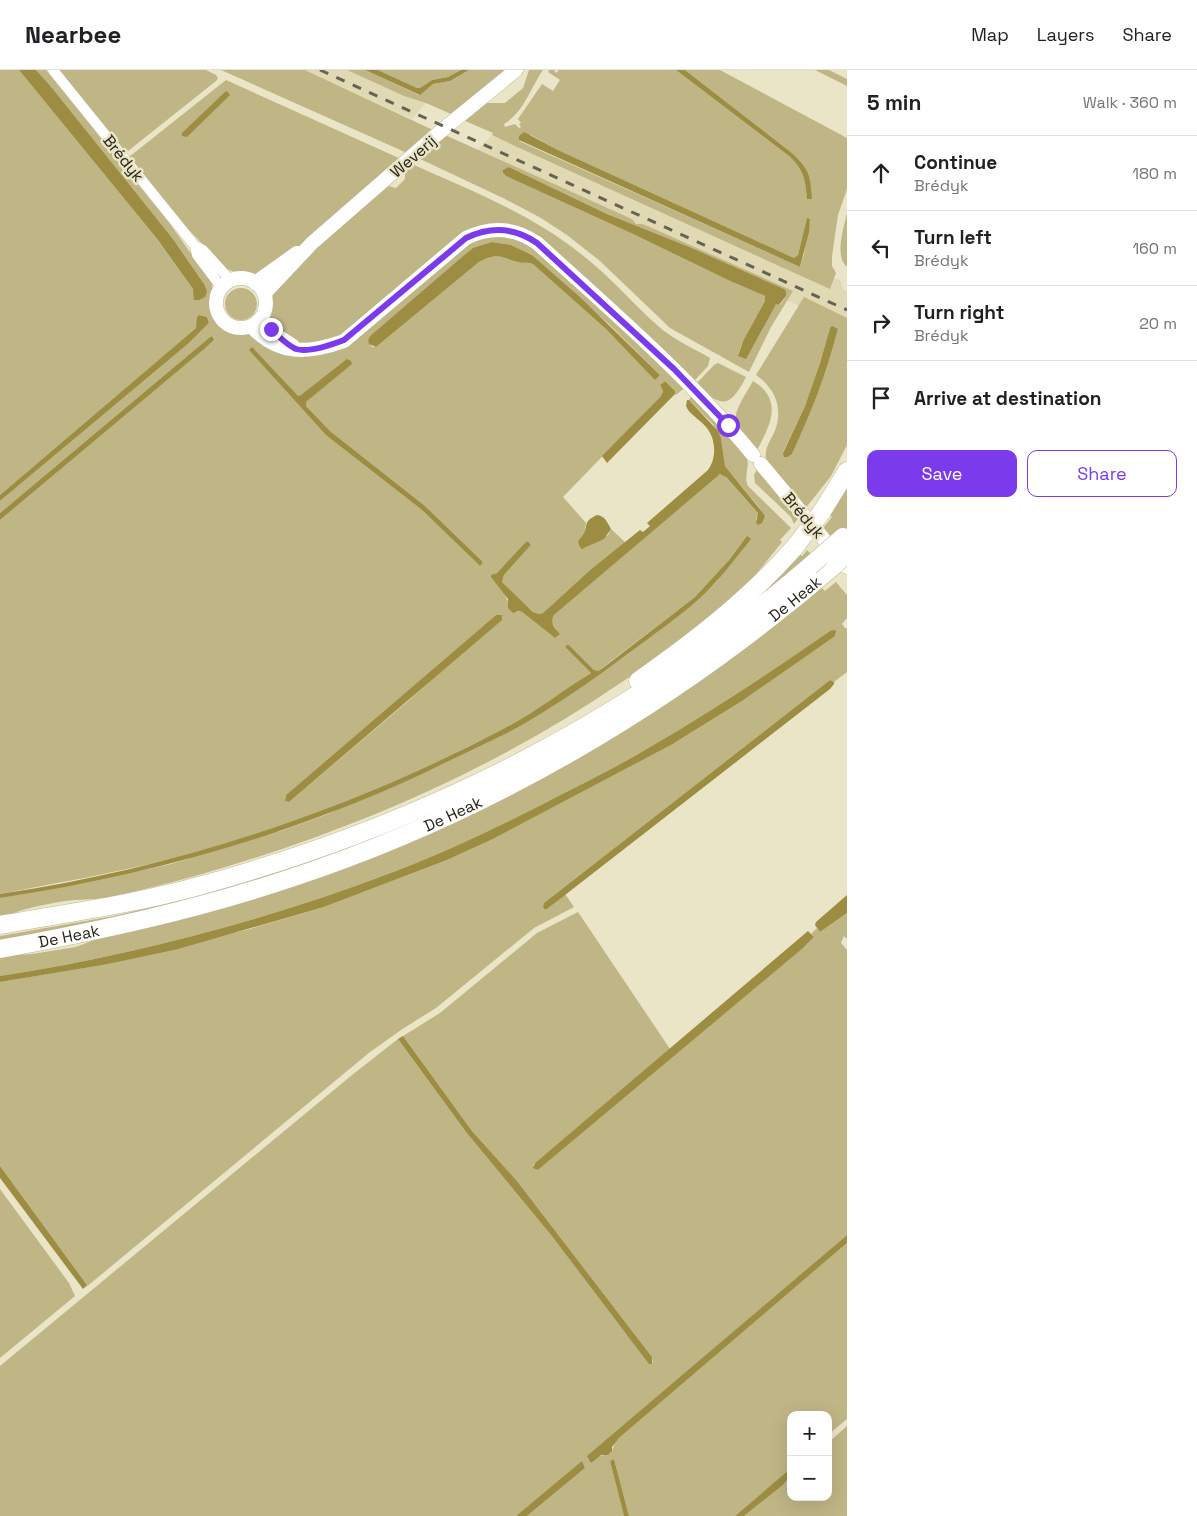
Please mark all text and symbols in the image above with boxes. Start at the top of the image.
text: Nearbee [25,19,121,50]
text: Map [971,23,1009,46]
text: Layers [1037,23,1094,46]
text: Share [1122,23,1172,46]
text: 5 min [867,89,921,116]
text: Walk · 360 m [1083,92,1177,113]
street label: Brédyk [98,131,149,186]
street label: Weverij [386,131,441,182]
text: Continue [914,150,997,175]
icon: ahead [867,159,895,187]
text: 180 m [1132,163,1177,184]
text: Brédyk [914,175,969,196]
text: Turn left [914,225,992,250]
icon: left [867,234,895,262]
text: 160 m [1132,238,1177,259]
text: Brédyk [914,250,969,271]
text: Turn right [914,300,1004,325]
icon: right [867,309,895,337]
text: 20 m [1139,313,1177,334]
route end [260,318,283,341]
text: Brédyk [914,325,969,346]
icon: arrive [867,384,895,412]
text: Arrive at destination [914,386,1102,411]
route start [717,414,740,437]
button: Save [867,450,1017,497]
button: Share [1027,450,1177,497]
street label: Brédyk [778,488,829,543]
street label: De Heak [764,571,826,626]
street label: De Heak [420,791,486,837]
street label: De Heak [36,920,102,953]
map controls [787,1411,832,1501]
button: + [787,1411,832,1456]
button: − [787,1456,832,1501]

